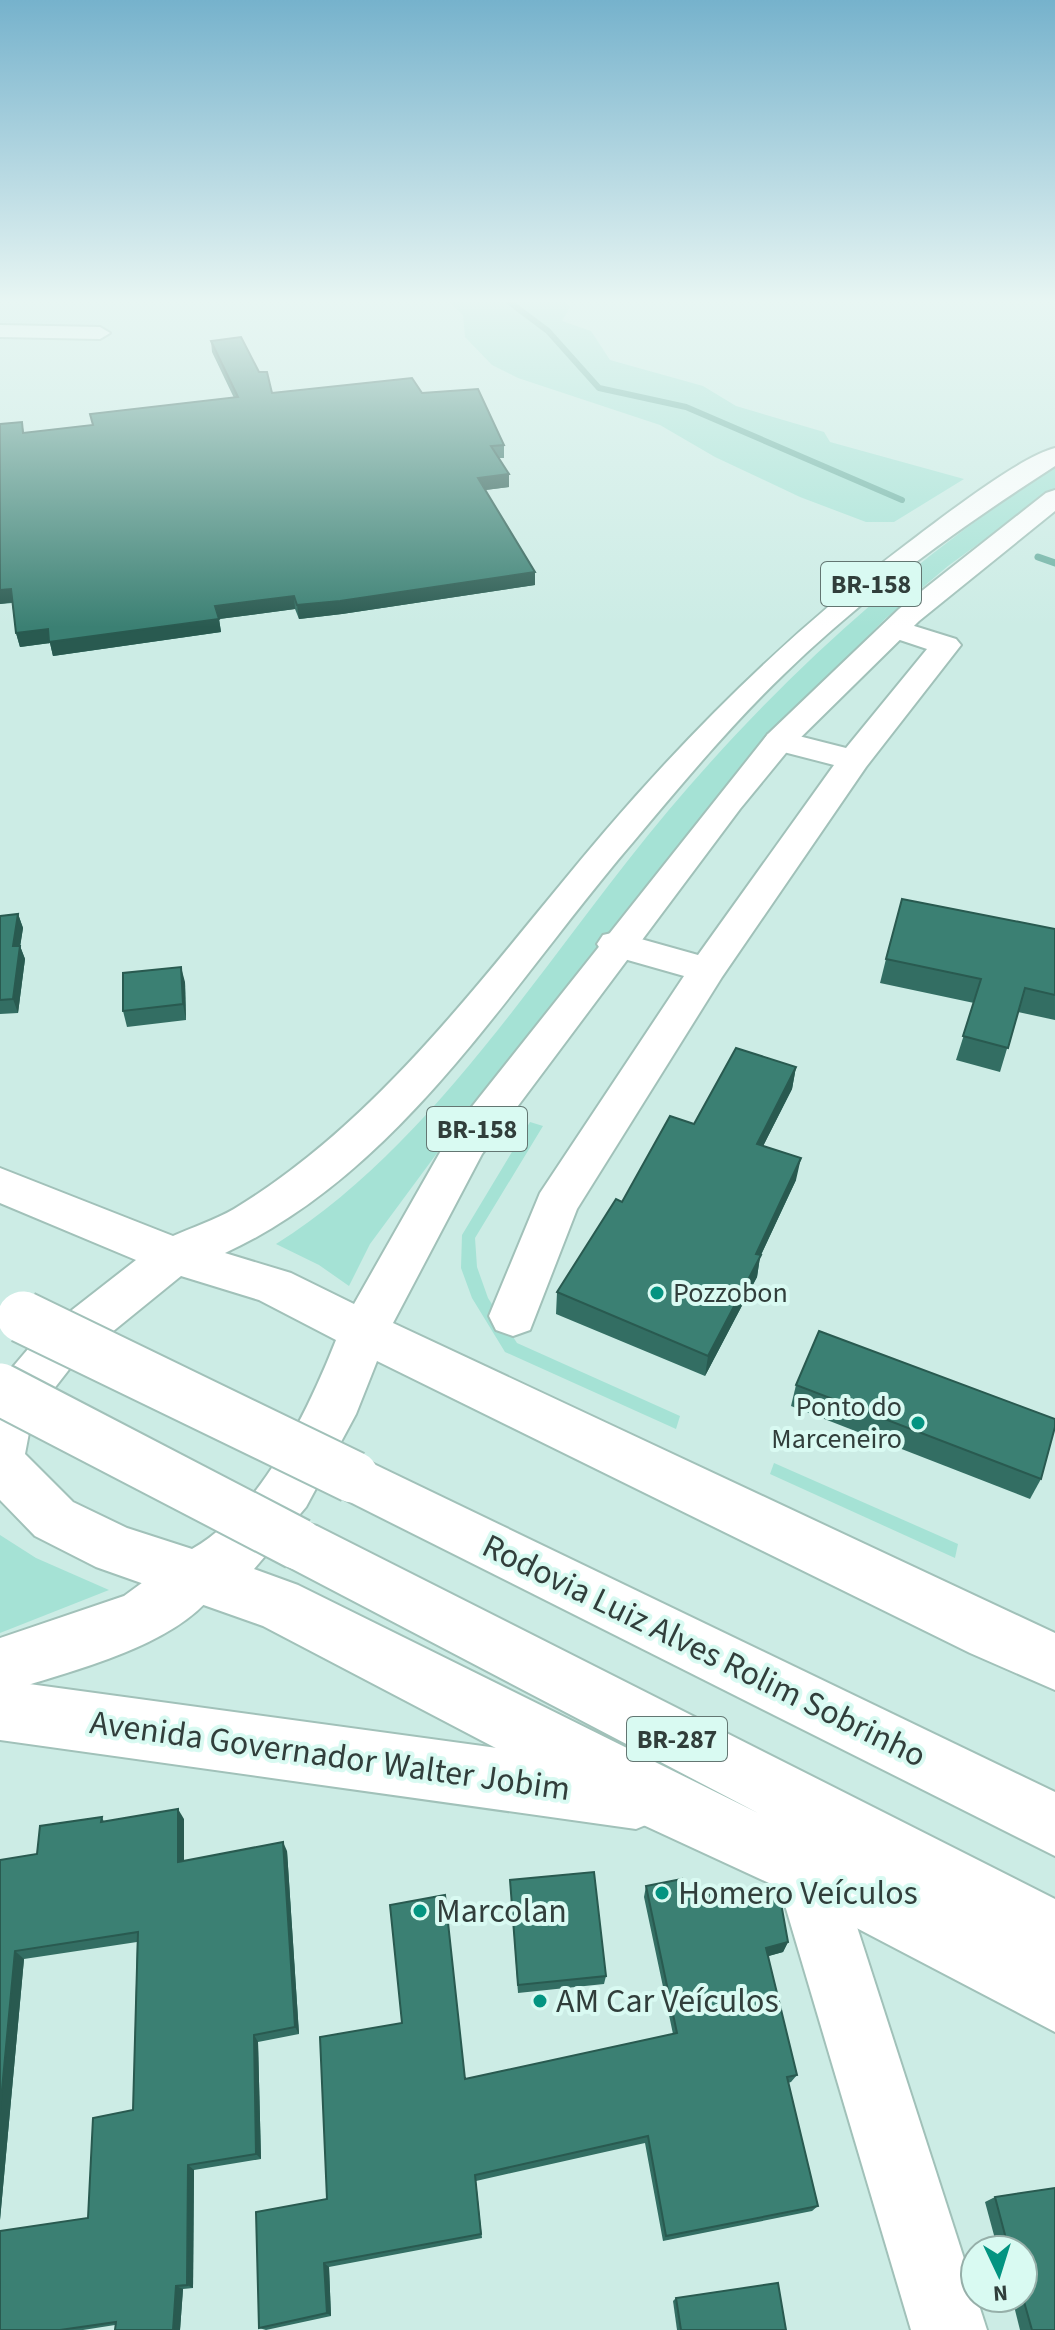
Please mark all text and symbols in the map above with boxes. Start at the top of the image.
road number: BR-158 [821,562,921,606]
road number: BR-158 [427,1107,527,1151]
place label: Pozzobon [673,1273,788,1313]
marker: Pozzobon [648,1284,666,1302]
place label: Ponto do Marceneiro [771,1387,902,1459]
marker: Ponto do Marceneiro [909,1414,927,1432]
street label: Rodovia Luiz Alves Rolim Sobrinho [474,1522,934,1780]
street label: Avenida Governador Walter Jobim [87,1698,573,1814]
road number: BR-287 [627,1717,727,1761]
place label: Homero Veículos [678,1869,918,1918]
marker: Homero Veículos [653,1884,671,1902]
place label: Marcolan [436,1887,567,1936]
marker: Marcolan [411,1902,429,1920]
place label: AM Car Veículos [556,1977,779,2026]
marker: AM Car Veículos [531,1992,549,2010]
north arrow [959,2234,1039,2314]
text: N [992,2276,1009,2309]

